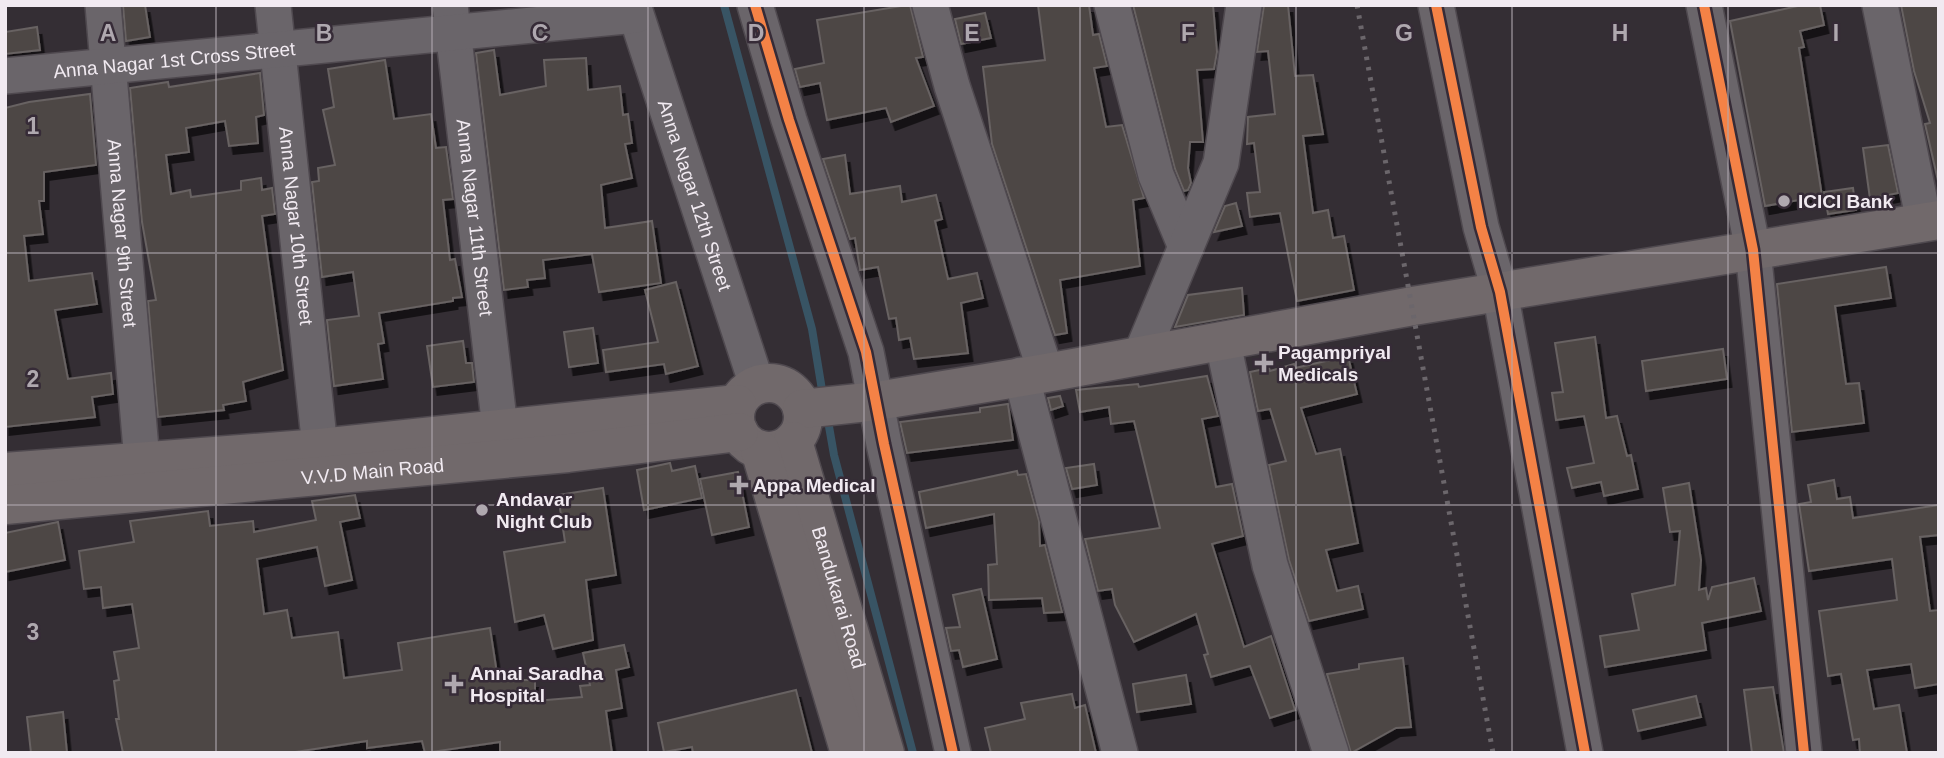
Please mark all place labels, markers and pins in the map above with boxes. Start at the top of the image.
place label: ICICI Bank [1798,191,1893,212]
marker: ICICI Bank [1776,193,1792,209]
place label: Pagampriyal Medicals [1278,342,1391,385]
marker: Pagampriyal Medicals [1256,355,1272,371]
place label: Appa Medical [753,475,875,496]
marker: Appa Medical [731,477,747,493]
place label: Andavar Night Club [496,489,592,532]
marker: Andavar Night Club [474,502,490,518]
place label: Annai Saradha Hospital [470,663,603,706]
marker: Annai Saradha Hospital [444,674,464,694]

